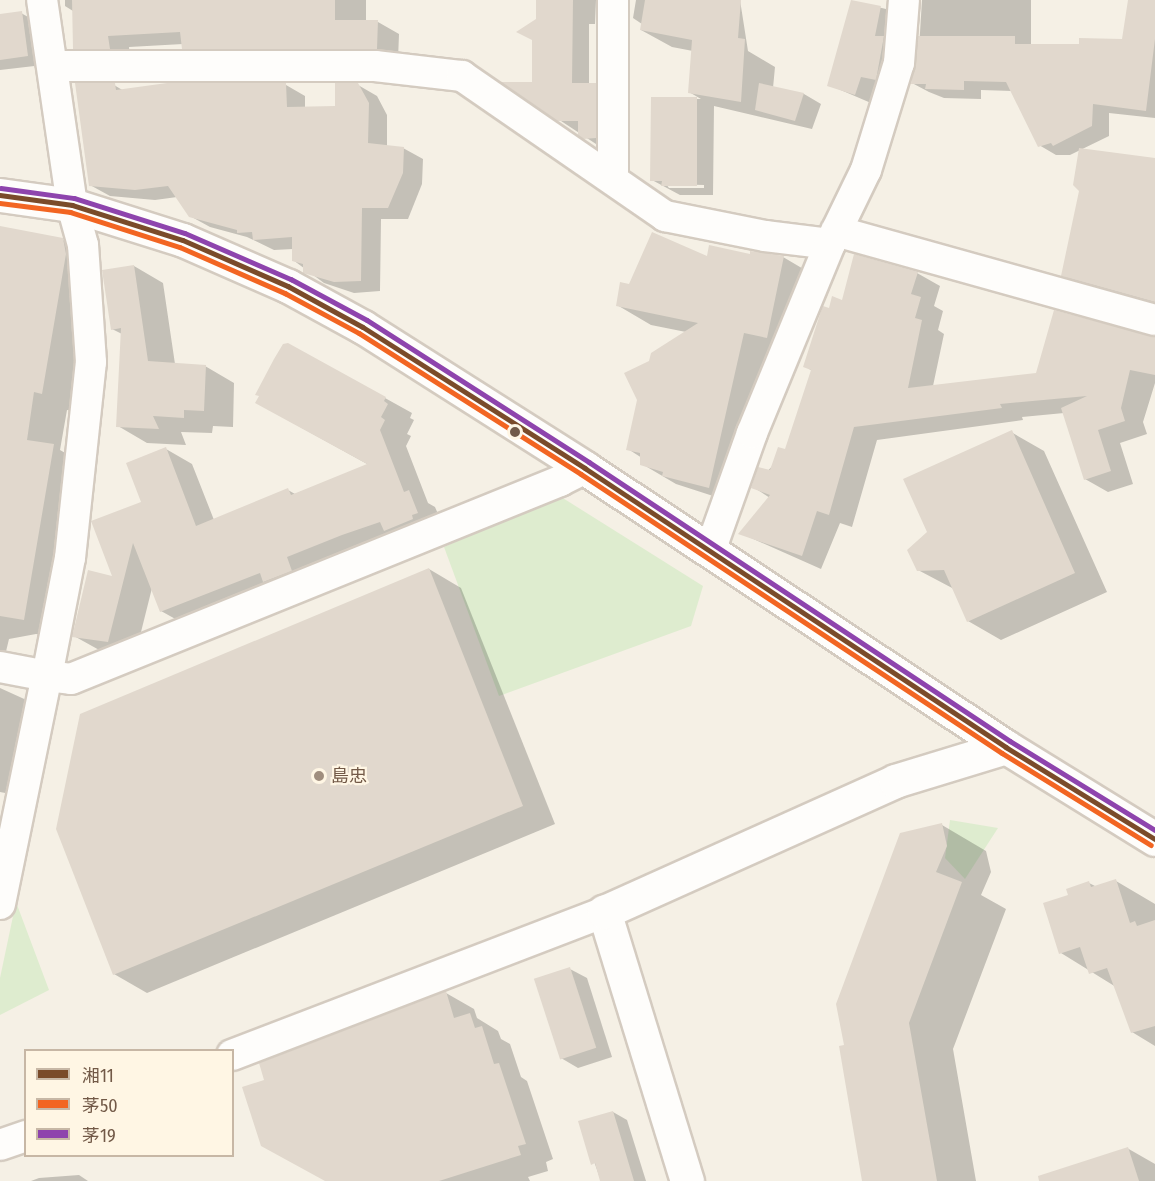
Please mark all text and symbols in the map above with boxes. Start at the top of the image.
unlabelled marker [509,426,521,438]
place label: 島忠 [331,765,367,787]
marker: 島忠 [312,769,326,783]
legend [24,1049,234,1157]
text: 湘11 [82,1065,114,1087]
text: 茅50 [82,1095,118,1117]
text: 茅19 [82,1125,116,1147]

